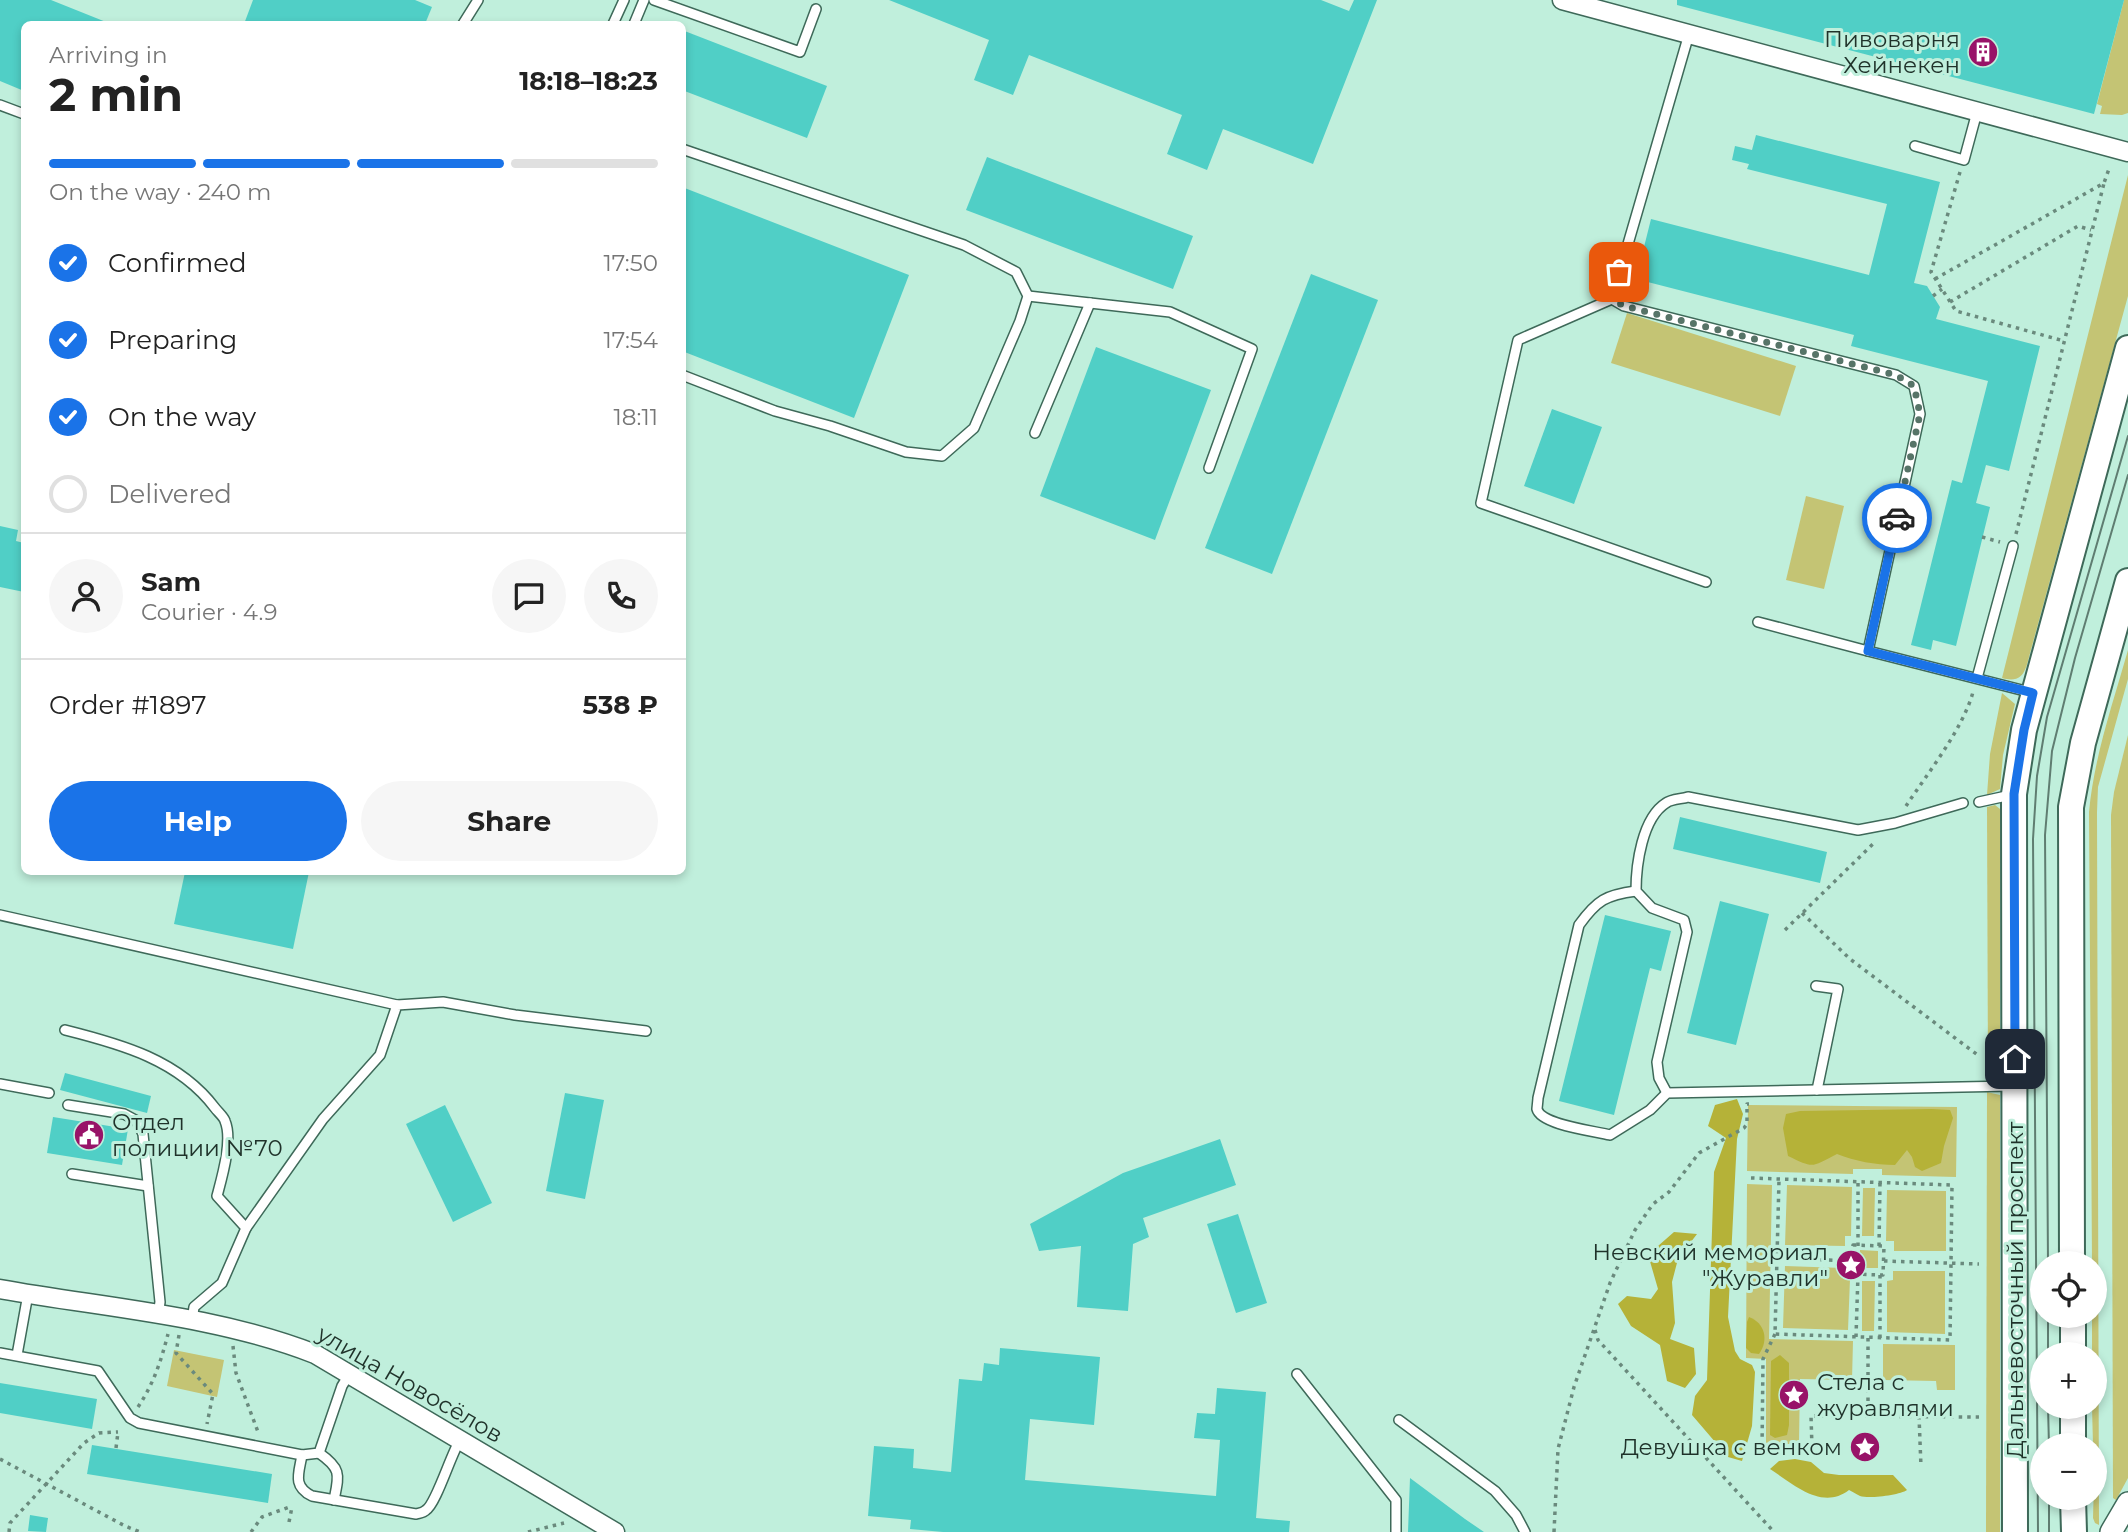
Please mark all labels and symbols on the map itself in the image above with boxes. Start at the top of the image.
place label: Пивоварня Хейнекен [1824,25,1960,79]
building icon: Пивоварня Хейнекен [1966,35,2000,69]
pin [1589,242,1649,302]
courier [1862,483,1932,553]
pin [1985,1029,2045,1089]
place label: Отдел полиции №70 [112,1108,283,1162]
public building icon: Отдел полиции №70 [72,1118,106,1152]
street label: Дальневосточный проспект [2001,1121,2029,1458]
place label: Невский мемориал "Журавли" [1592,1238,1828,1292]
place icon: Невский мемориал "Журавли" [1834,1248,1868,1282]
street label: улица Новосёлов [311,1319,508,1449]
place label: Стела с журавлями [1817,1368,1954,1422]
place icon: Стела с журавлями [1777,1378,1811,1412]
place icon: Девушка с венком [1848,1430,1882,1464]
place label: Девушка с венком [1621,1433,1842,1461]

